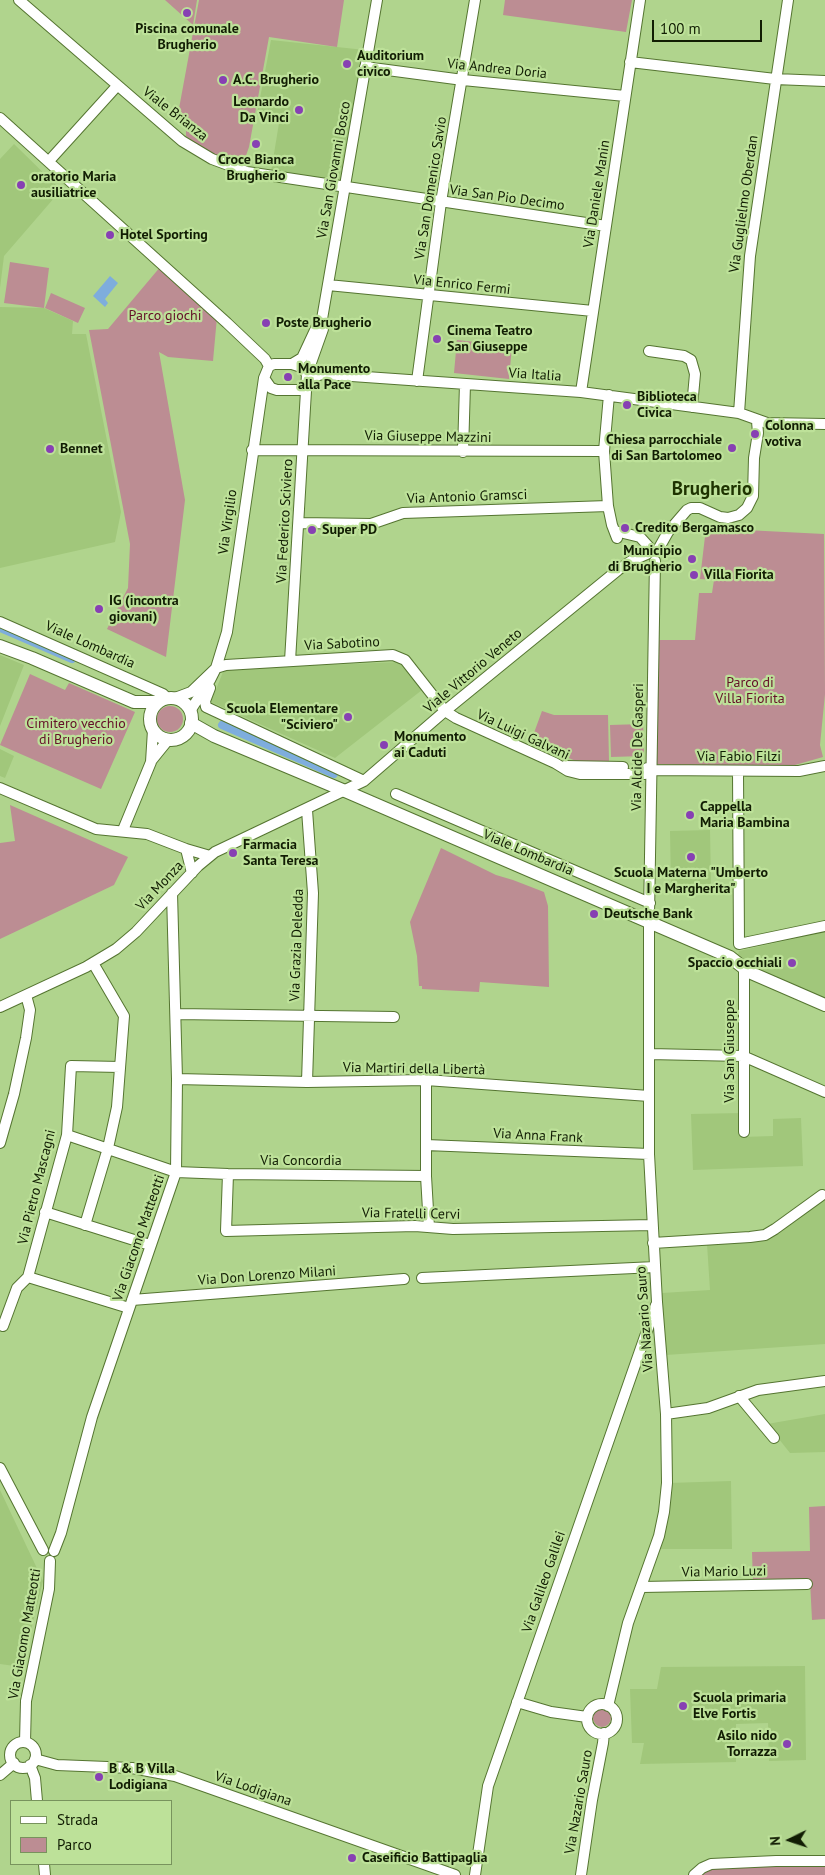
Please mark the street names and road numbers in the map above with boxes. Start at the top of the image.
street label: Via Andrea Doria [446,55,548,83]
street label: Viale Brianza [139,83,211,145]
street label: Via San Giovanni Bosco [314,100,354,240]
street label: Via San Domenico Savio [411,115,451,261]
street label: Via Guglielmo Oberdan [726,134,762,274]
street label: Via Daniele Manin [580,139,614,249]
street label: Via San Pio Decimo [448,182,566,214]
street label: Via Enrico Fermi [413,272,511,298]
street label: Via Italia [508,365,562,385]
street label: Via Giuseppe Mazzini [364,427,492,447]
street label: Via Federico Sciviero [273,458,297,584]
street label: Via Antonio Gramsci [406,487,528,507]
street label: Via Virgilio [215,488,241,556]
street label: Viale Lombardia [43,618,137,672]
street label: Viale Vittorio Veneto [420,625,526,717]
street label: Via Sabotino [304,634,380,654]
street label: Via Alcide De Gasperi [628,683,648,811]
street label: Via Luigi Galvani [474,706,572,764]
street label: Via Fabio Filzi [697,749,781,765]
street label: Viale Lombardia [480,826,576,880]
street label: Via Monza [133,858,187,914]
street label: Via Grazia Deledda [287,888,307,1002]
street label: Via San Giuseppe [722,999,738,1103]
street label: Via Martiri della Libertà [343,1059,485,1079]
street label: Via Anna Frank [493,1125,583,1147]
street label: Via Pietro Mascagni [15,1128,59,1246]
street label: Via Concordia [260,1153,342,1169]
street label: Via Giacomo Matteotti [109,1172,169,1304]
street label: Via Fratelli Cervi [362,1205,460,1223]
street label: Via Don Lorenzo Milani [197,1263,337,1289]
street label: Via Nazario Sauro [633,1266,657,1372]
street label: Via Galileo Galilei [519,1529,569,1635]
street label: Via Mario Luzi [682,1563,766,1581]
street label: Via Giacomo Matteotti [5,1567,45,1701]
street label: Via Nazario Sauro [562,1748,596,1856]
street label: Via Lodigiana [212,1768,294,1810]

